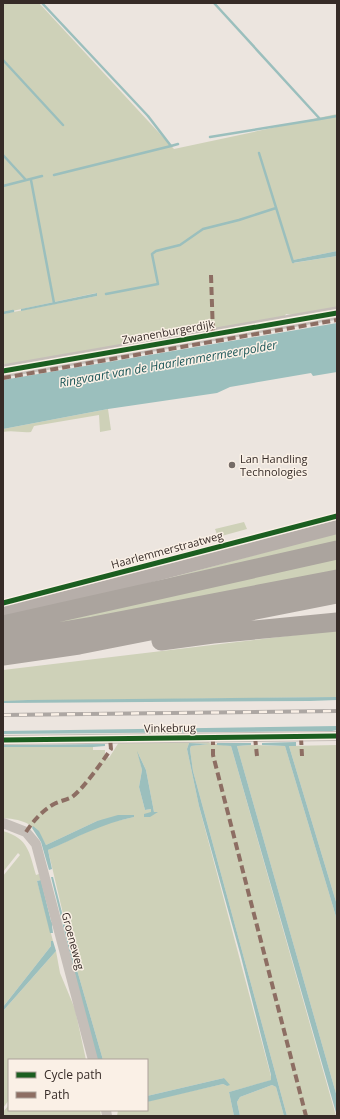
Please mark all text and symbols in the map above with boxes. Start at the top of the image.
street label: Zwanenburgerdijk [121,316,215,347]
water label: Ringvaart van de Haarlemmermeerpolder [58,336,279,391]
place label: Lan Handling Technologies [240,451,307,479]
marker: Lan Handling Technologies [227,460,237,470]
street label: Haarlemmerstraatweg [109,527,225,572]
street label: Vinkebrug [144,720,196,735]
street label: Groeneweg [59,910,88,971]
legend [8,1059,148,1111]
text: Cycle path [44,1066,102,1083]
text: Path [44,1086,70,1103]

